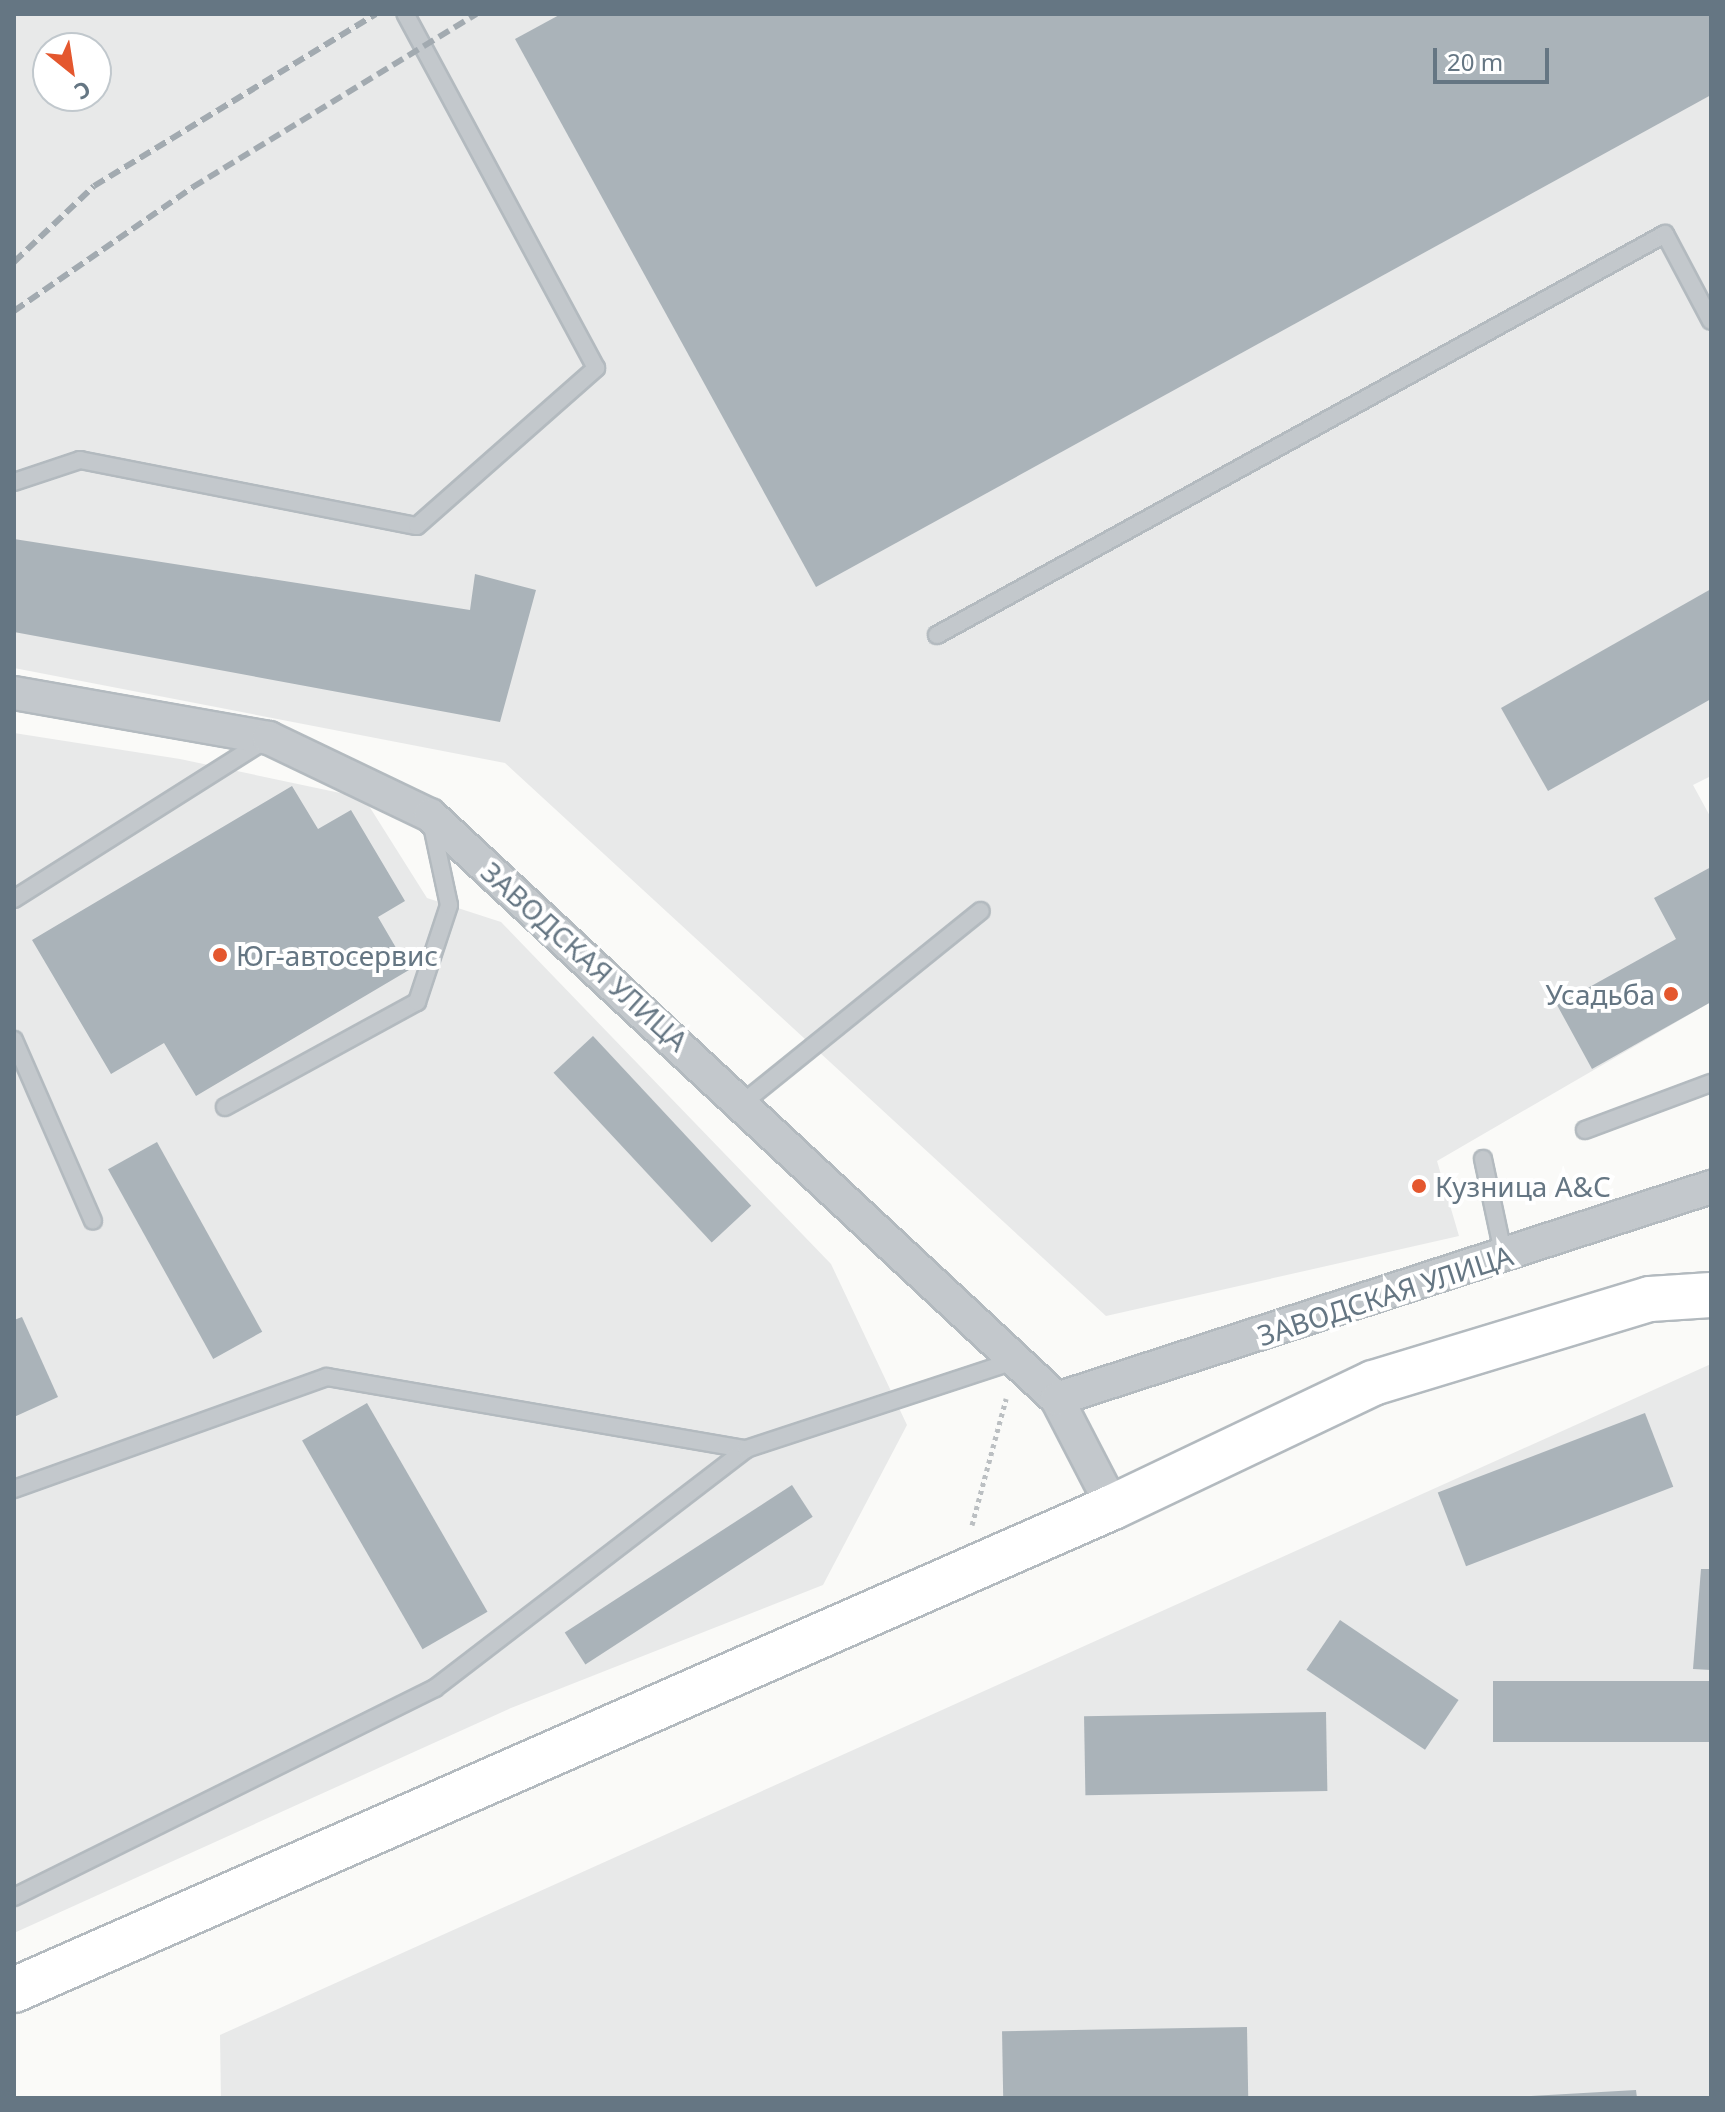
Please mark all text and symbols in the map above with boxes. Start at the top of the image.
north arrow [32,32,112,112]
scale bar [1437,32,1553,82]
text: 20 m [1447,45,1503,78]
text: С [69,75,97,108]
street label: ЗАВОДСКАЯ УЛИЦА [475,854,695,1058]
place label: Юг-автосервис [236,938,438,972]
marker: Юг-автосервис [211,946,229,964]
place label: Усадьба [1546,977,1655,1011]
marker: Усадьба [1662,985,1680,1003]
place label: Кузница А&С [1435,1169,1611,1203]
marker: Кузница А&С [1410,1177,1428,1195]
street label: ЗАВОДСКАЯ УЛИЦА [1253,1238,1517,1352]

